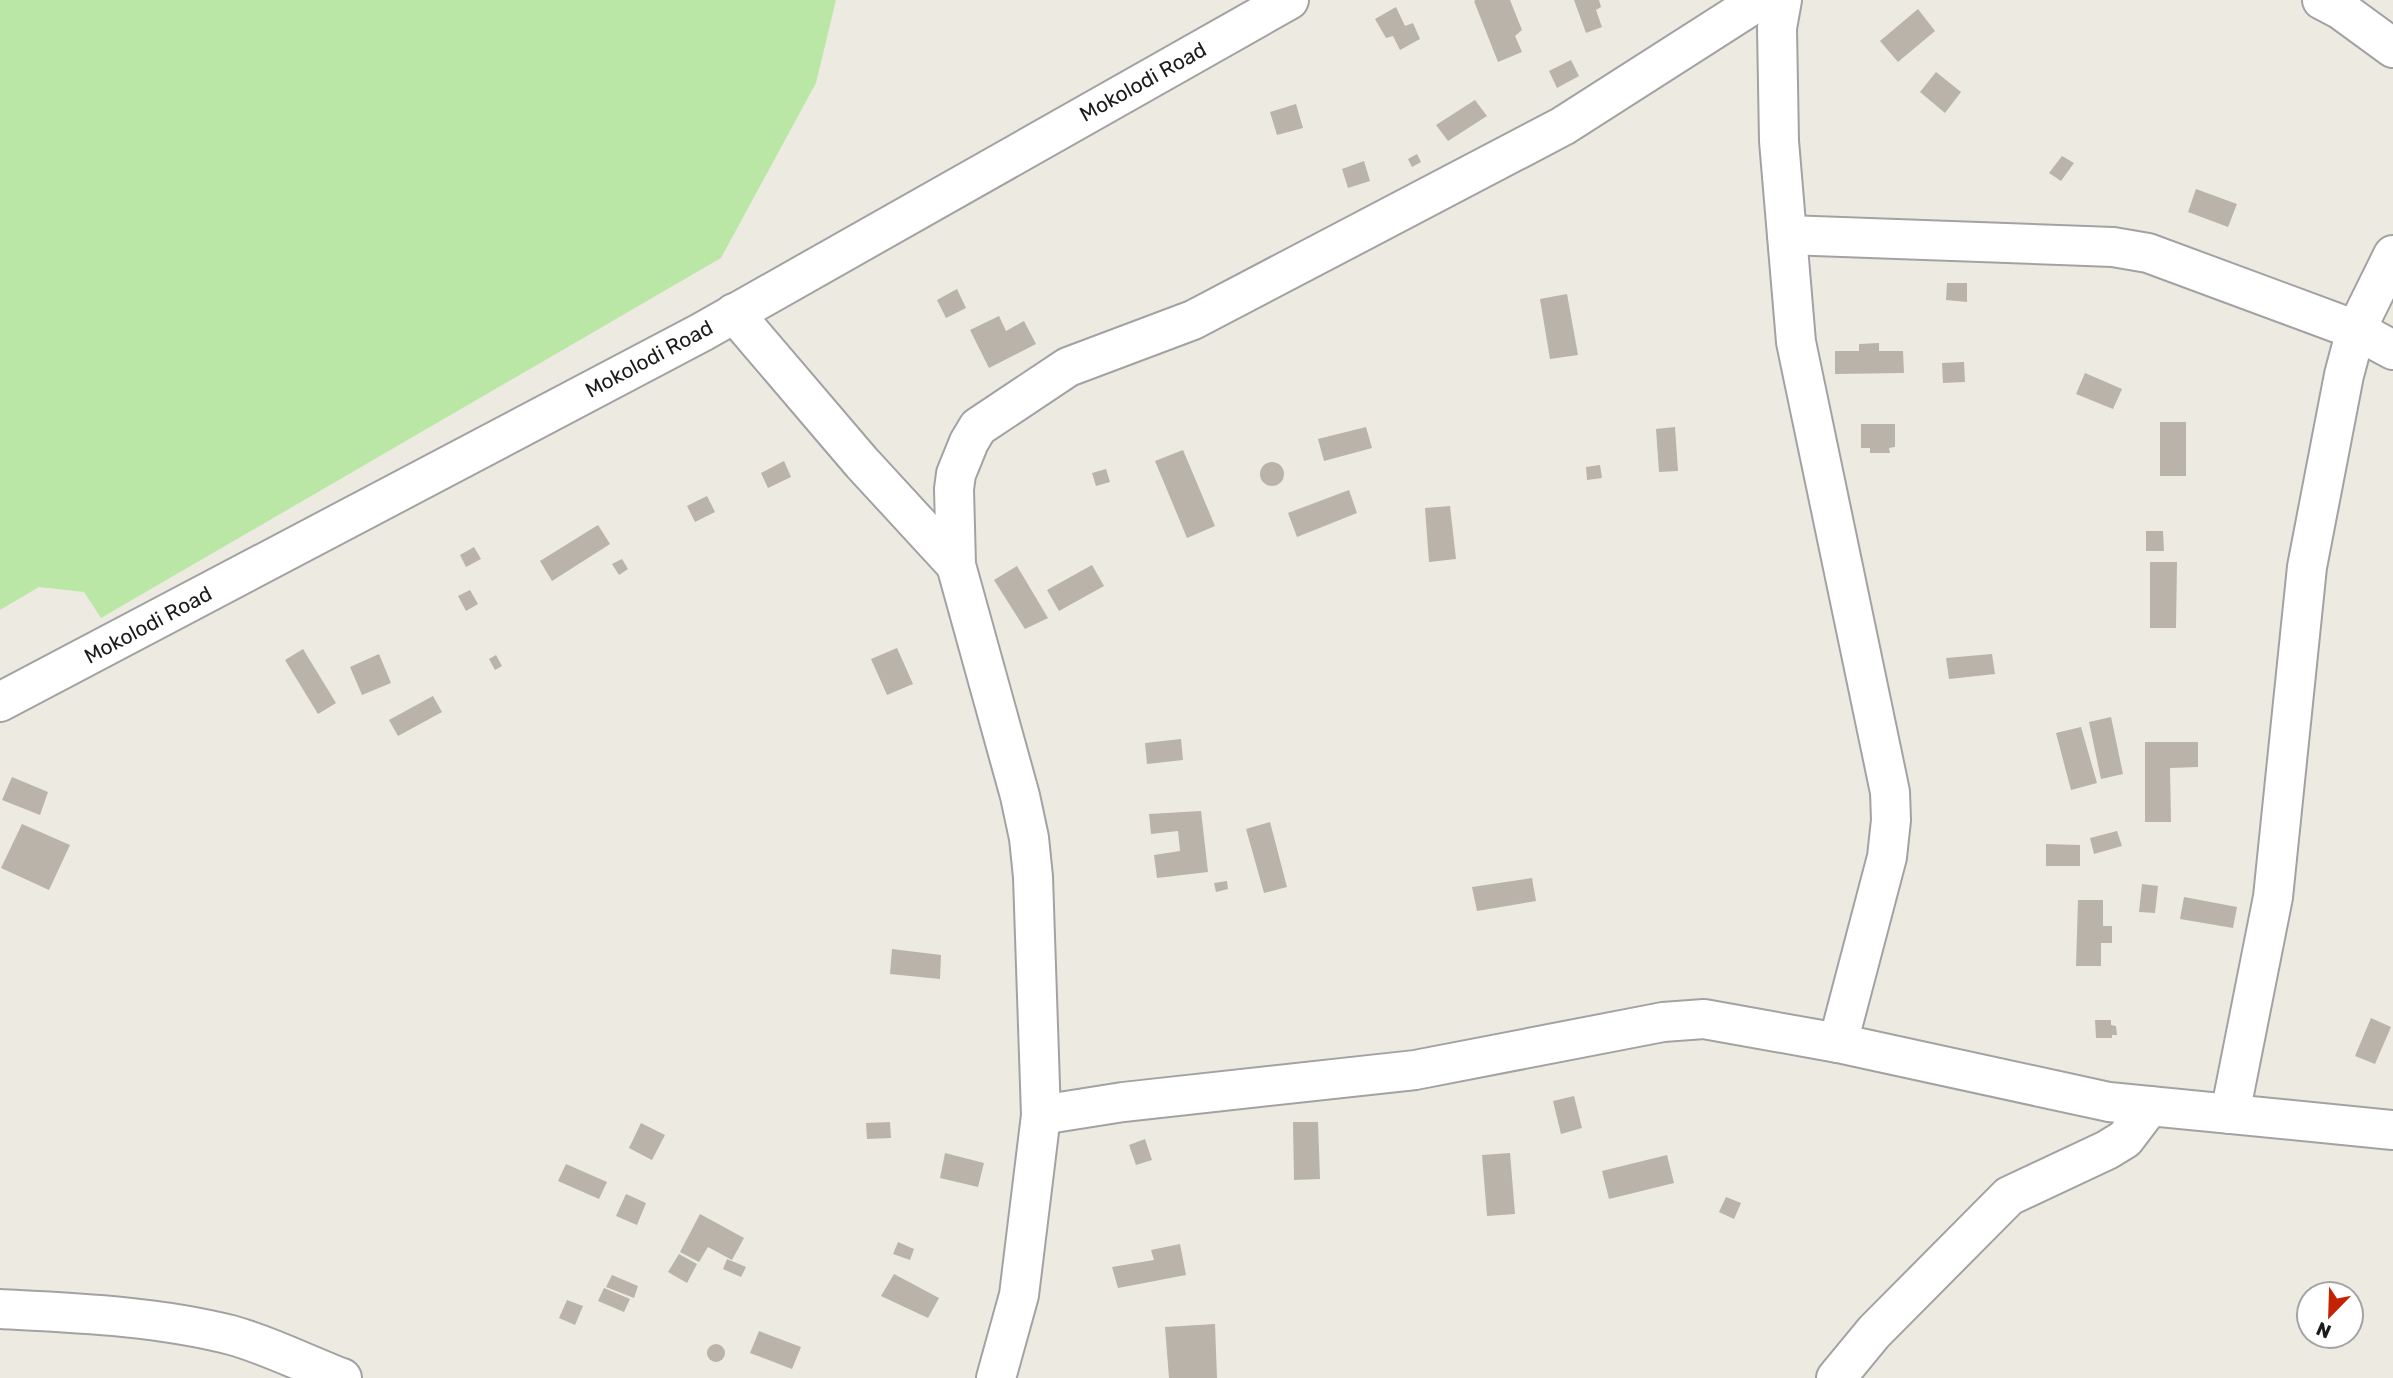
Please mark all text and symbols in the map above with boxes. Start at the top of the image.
street label: Mokolodi Road [1075,37,1210,127]
street label: Mokolodi Road [581,314,717,403]
street label: Mokolodi Road [80,580,216,669]
north arrow [2295,1280,2365,1350]
text: N [2313,1317,2334,1343]

